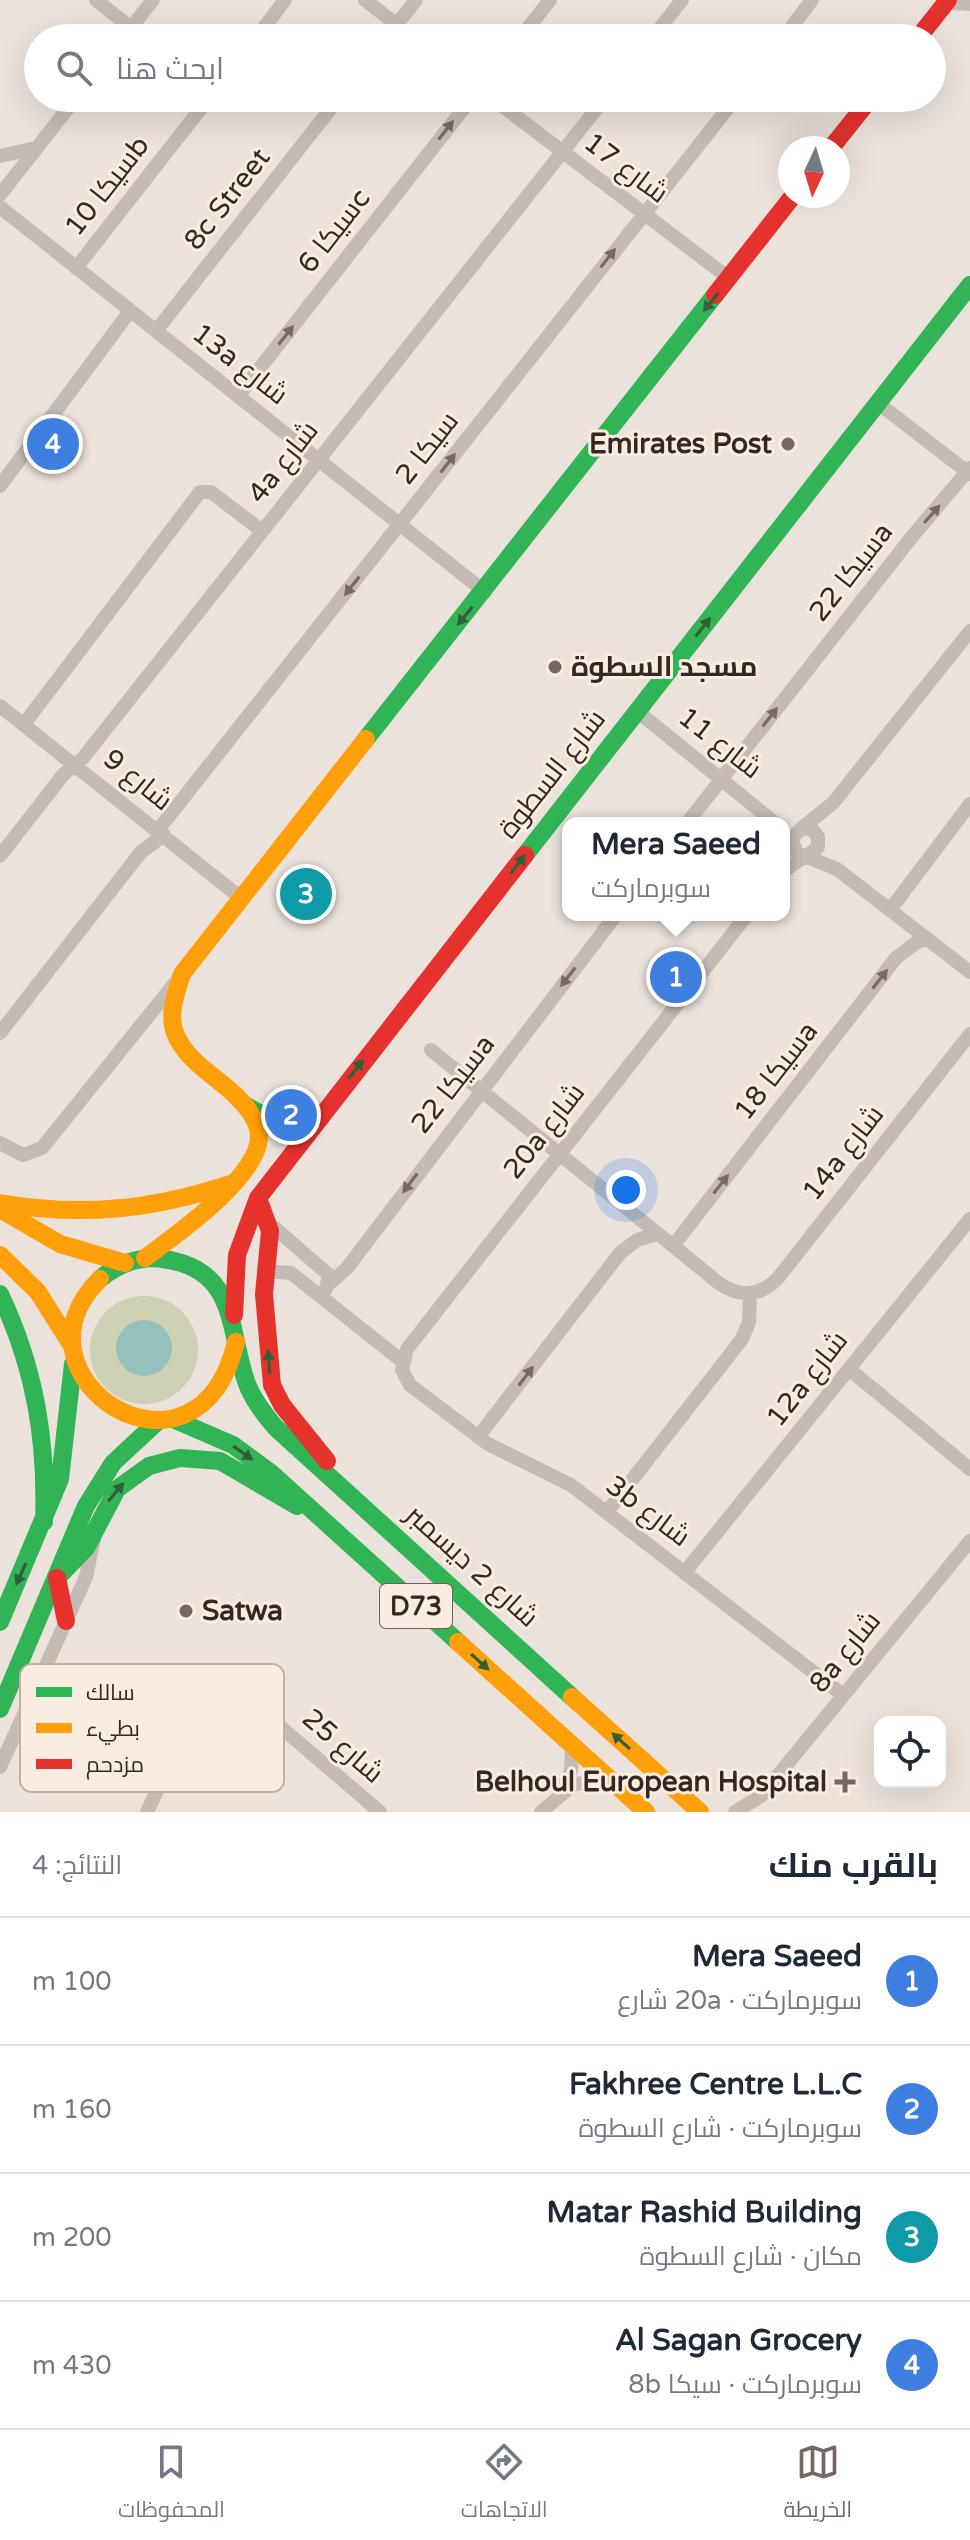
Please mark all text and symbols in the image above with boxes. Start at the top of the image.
search box [24,24,946,112]
icon: search [52,46,96,90]
text: ابحث هنا [116,51,224,88]
one-way arrow [438,120,454,140]
street label: شارع 17 [577,125,675,211]
street label: سيكا 10b [57,129,157,243]
north arrow [778,136,850,208]
street label: 8c Street [177,141,277,257]
street label: سيكا 6c [290,182,378,280]
one-way arrow [599,248,615,268]
one-way arrow [703,292,720,312]
street label: 13a شارع [185,316,295,413]
one-way arrow [277,325,294,345]
street label: سيكا 2 [388,405,466,491]
pin: 4 [27,414,79,474]
street label: 4a شارع [240,414,326,510]
place label: Emirates Post [589,427,772,461]
marker: Emirates Post [779,435,797,453]
one-way arrow [439,453,456,473]
one-way arrow [923,504,940,524]
street label: سيكا 22a [802,516,900,628]
one-way arrow [344,576,360,596]
one-way arrow [457,606,474,626]
one-way arrow [694,617,710,637]
place label: مسجد السطوة [571,650,758,684]
marker: مسجد السطوة [546,658,564,676]
street label: شارع 11 [671,700,769,787]
street label: شارع السطوة [491,703,614,846]
one-way arrow [761,707,777,727]
street label: شارع 9 [96,742,179,819]
popup [562,817,790,921]
text: Mera Saeed [591,826,761,863]
one-way arrow [509,854,526,875]
pin: 3 [280,864,332,924]
text: سوبرماركت [591,873,711,904]
pin: 1 [650,947,702,1007]
one-way arrow [561,967,577,987]
one-way arrow [871,969,888,989]
street label: سيكا 18a [727,1015,825,1127]
street label: سيكا 22a [404,1028,502,1140]
one-way arrow [348,1059,364,1079]
street label: 20a شارع [496,1076,593,1186]
pin: 2 [265,1085,317,1145]
street label: 14a شارع [795,1098,892,1208]
your location [606,1170,646,1210]
one-way arrow [402,1173,418,1193]
one-way arrow [713,1174,729,1195]
street label: 12a شارع [759,1324,856,1434]
one-way arrow [262,1349,275,1374]
one-way arrow [518,1365,534,1386]
one-way arrow [232,1445,253,1460]
street label: 3b شارع [599,1468,697,1555]
one-way arrow [107,1482,124,1502]
street label: شارع 2 ديسمبر [396,1496,545,1635]
one-way arrow [15,1562,28,1586]
road number: D73 [380,1584,452,1628]
place label: Satwa [202,1594,283,1628]
marker: Satwa [177,1602,195,1620]
street label: 8a شارع [802,1604,889,1700]
one-way arrow [469,1653,489,1670]
legend [20,1664,284,1792]
text: سالك [86,1680,135,1706]
street label: شارع 25 [295,1701,391,1791]
text: بطيء [86,1716,140,1745]
map controls [874,1716,946,1788]
button: locate [874,1716,946,1788]
one-way arrow [612,1732,631,1750]
text: مزدحم [86,1752,144,1780]
place label: Belhoul European Hospital [475,1765,827,1799]
marker: Belhoul European Hospital [834,1771,856,1793]
text: بالقرب منك [769,1846,938,1887]
text: النتائج: 4 [32,1850,122,1881]
text: Mera Saeed [692,1938,862,1975]
text: 100 m [32,1966,112,1997]
text: 1 [904,1966,920,1997]
text: سوبرماركت · 20a شارع [617,1985,862,2016]
text: Fakhree Centre L.L.C [569,2066,862,2103]
text: 160 m [32,2094,112,2125]
text: 2 [904,2094,920,2125]
text: سوبرماركت · شارع السطوة [578,2113,862,2144]
text: Matar Rashid Building [546,2194,862,2231]
text: 200 m [32,2222,112,2253]
text: 3 [904,2222,920,2253]
text: مكان · شارع السطوة [640,2241,862,2272]
text: Al Sagan Grocery [615,2322,862,2359]
text: 430 m [32,2350,112,2381]
text: 4 [904,2350,920,2381]
text: سوبرماركت · سيكا 8b [628,2369,862,2400]
tab: المحفوظات [118,2440,225,2530]
tab: الاتجاهات [461,2440,548,2530]
tab: الخريطة [783,2440,852,2530]

